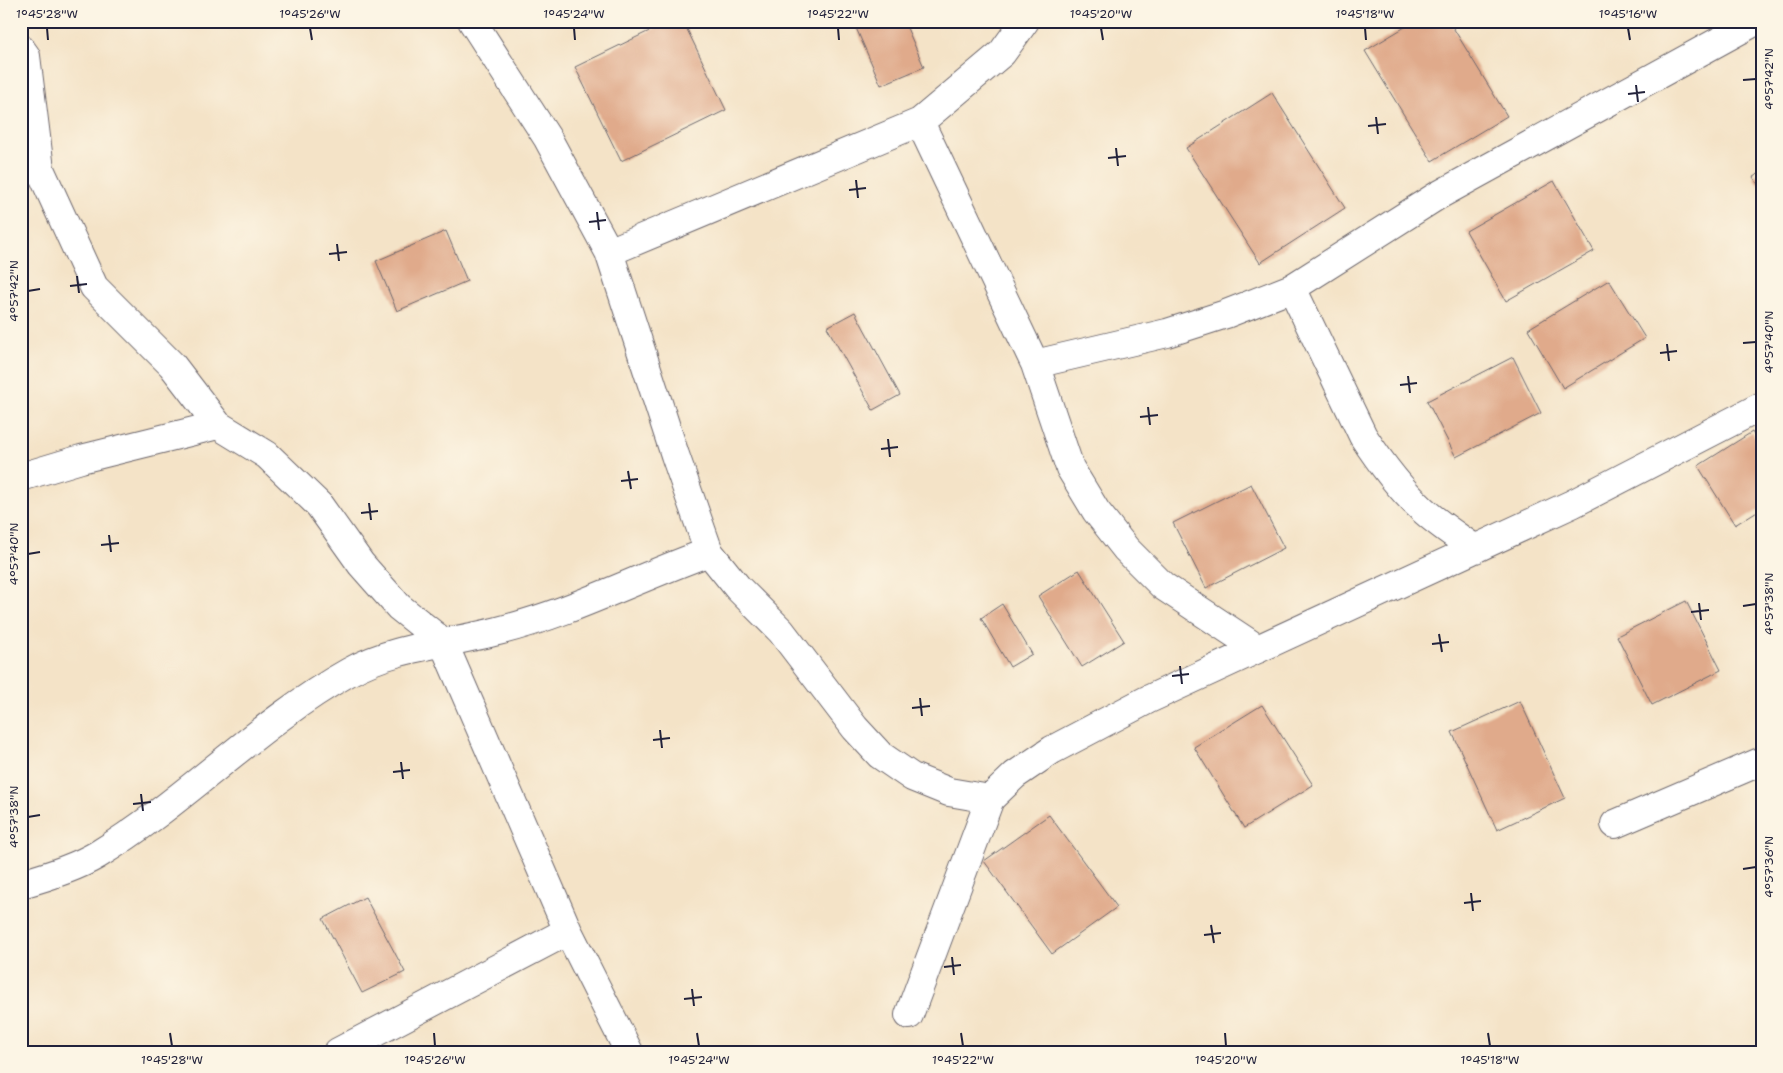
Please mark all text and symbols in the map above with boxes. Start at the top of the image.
text: 1°45'28"W [16,6,78,22]
text: 1°45'26"W [279,6,341,22]
text: 1°45'24"W [543,6,605,22]
text: 1°45'22"W [807,6,869,22]
text: 1°45'20"W [1070,6,1132,22]
text: 1°45'18"W [1335,6,1395,22]
text: 1°45'16"W [1599,6,1657,22]
text: 4°57'42"N [1761,48,1777,110]
text: 4°57'42"N [6,260,22,322]
text: 4°57'40"N [1761,311,1777,373]
text: 4°57'40"N [6,523,22,585]
text: 4°57'38"N [1761,573,1777,635]
text: 4°57'38"N [6,786,22,848]
text: 4°57'36"N [1761,836,1777,898]
text: 1°45'28"W [141,1052,203,1068]
text: 1°45'26"W [404,1052,466,1068]
text: 1°45'24"W [668,1052,730,1068]
text: 1°45'22"W [932,1052,994,1068]
text: 1°45'20"W [1195,1052,1257,1068]
text: 1°45'18"W [1460,1052,1520,1068]

